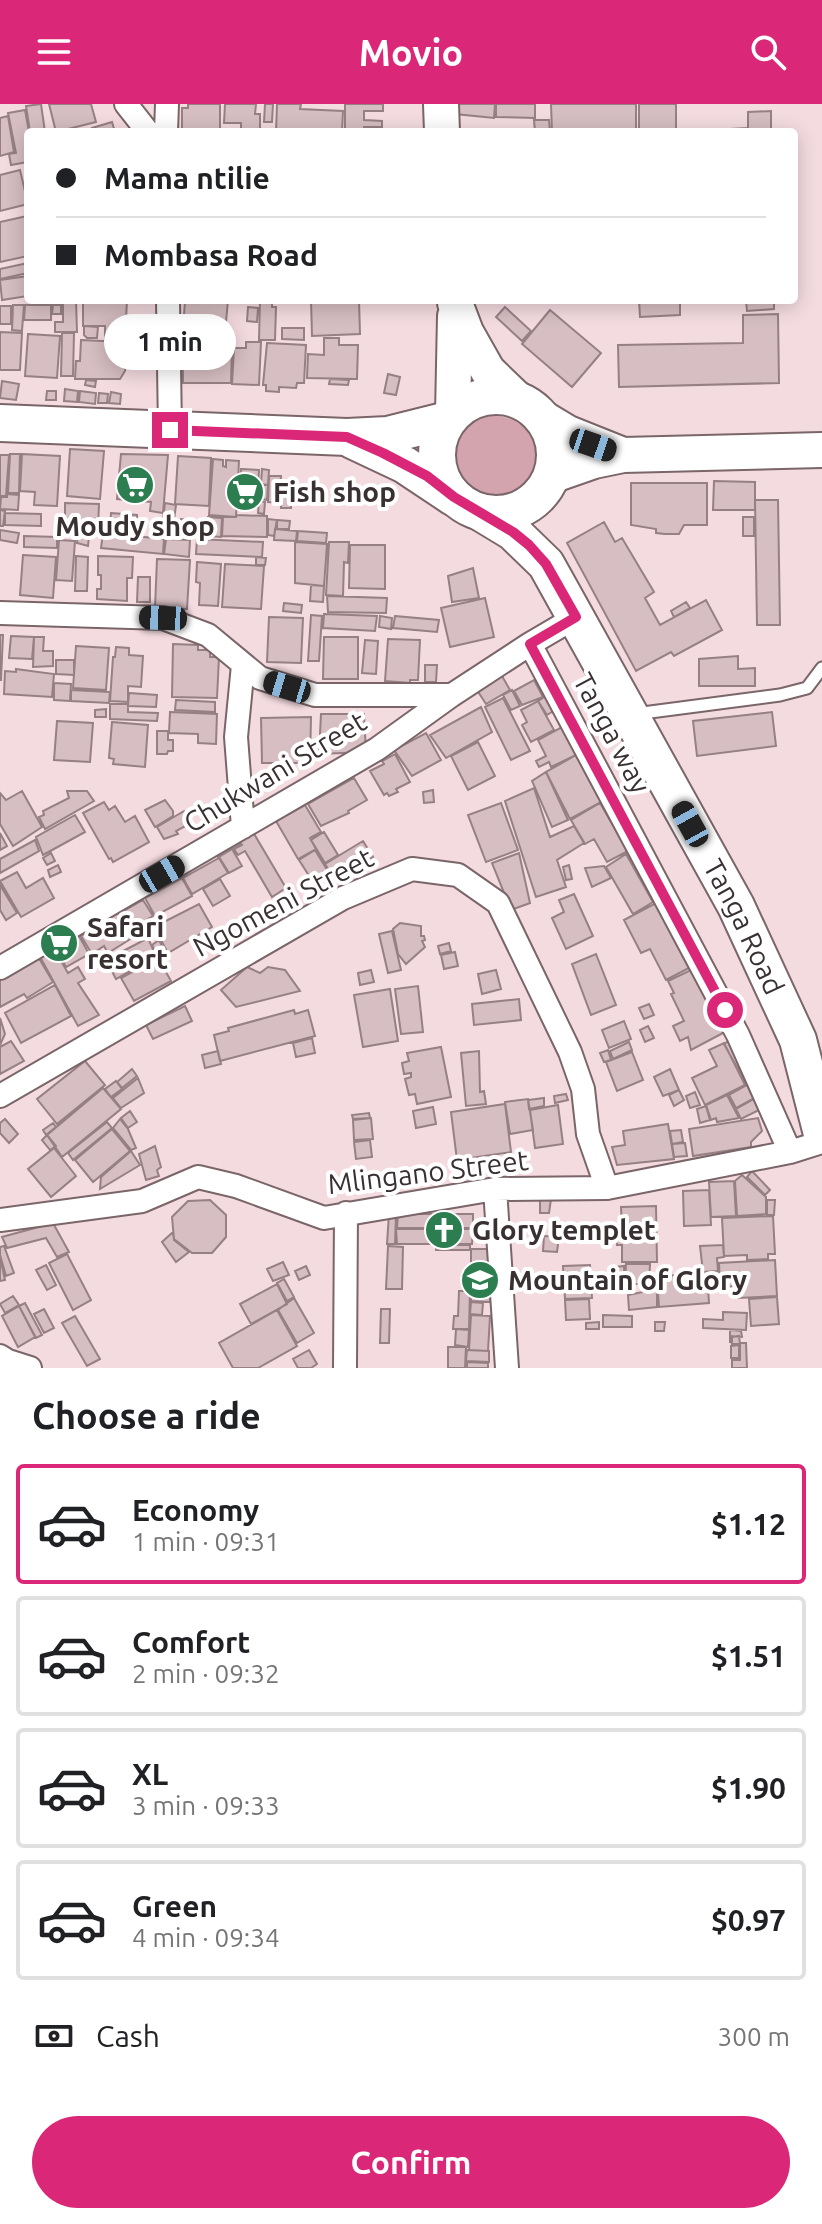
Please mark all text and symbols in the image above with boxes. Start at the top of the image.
icon: menu [32,30,76,74]
icon: search [746,30,790,74]
text: Movio [359,32,463,73]
text: Mama ntilie [104,161,270,195]
text: Mombasa Road [104,238,318,272]
callout: 1 min [104,314,236,370]
text: 1 min [137,327,203,356]
route end [152,412,188,448]
car [566,426,620,464]
supermarket icon: Moudy shop [114,464,156,506]
supermarket icon: Fish shop [224,471,266,513]
place label: Fish shop [273,476,396,507]
place label: Moudy shop [55,510,215,541]
car [139,605,187,631]
street label: Tanga way [568,668,657,798]
car [261,669,313,705]
street label: Chukwani Street [178,705,371,838]
car [668,797,712,851]
street label: Ngomeni Street [187,841,378,962]
car [135,852,189,896]
street label: Tanga Road [698,854,791,999]
place label: Safari resort [87,911,168,974]
supermarket icon: Safari resort [38,922,80,964]
route start [707,992,743,1028]
street label: Mlingano Street [326,1144,530,1199]
church icon: Glory templet [423,1209,465,1251]
place label: Glory templet [472,1214,656,1245]
school or university icon: Mountain of Glory [459,1259,501,1301]
place label: Mountain of Glory [508,1264,747,1295]
text: Choose a ride [32,1395,261,1436]
icon: car [36,1488,108,1560]
text: Economy [132,1493,259,1527]
text: $1.12 [711,1507,786,1541]
text: 1 min · 09:31 [132,1527,280,1556]
icon: car [36,1620,108,1692]
text: Comfort [132,1625,250,1659]
text: $1.51 [711,1639,786,1673]
text: 2 min · 09:32 [132,1659,280,1688]
icon: car [36,1752,108,1824]
text: XL [132,1757,168,1791]
text: $1.90 [711,1771,786,1805]
text: 3 min · 09:33 [132,1791,280,1820]
icon: car [36,1884,108,1956]
text: Green [132,1889,217,1923]
text: $0.97 [711,1903,786,1937]
text: 4 min · 09:34 [132,1923,280,1952]
icon: cash [32,2014,76,2058]
text: Cash [96,2019,160,2053]
text: 300 m [718,2022,790,2051]
button: Confirm [32,2116,790,2208]

